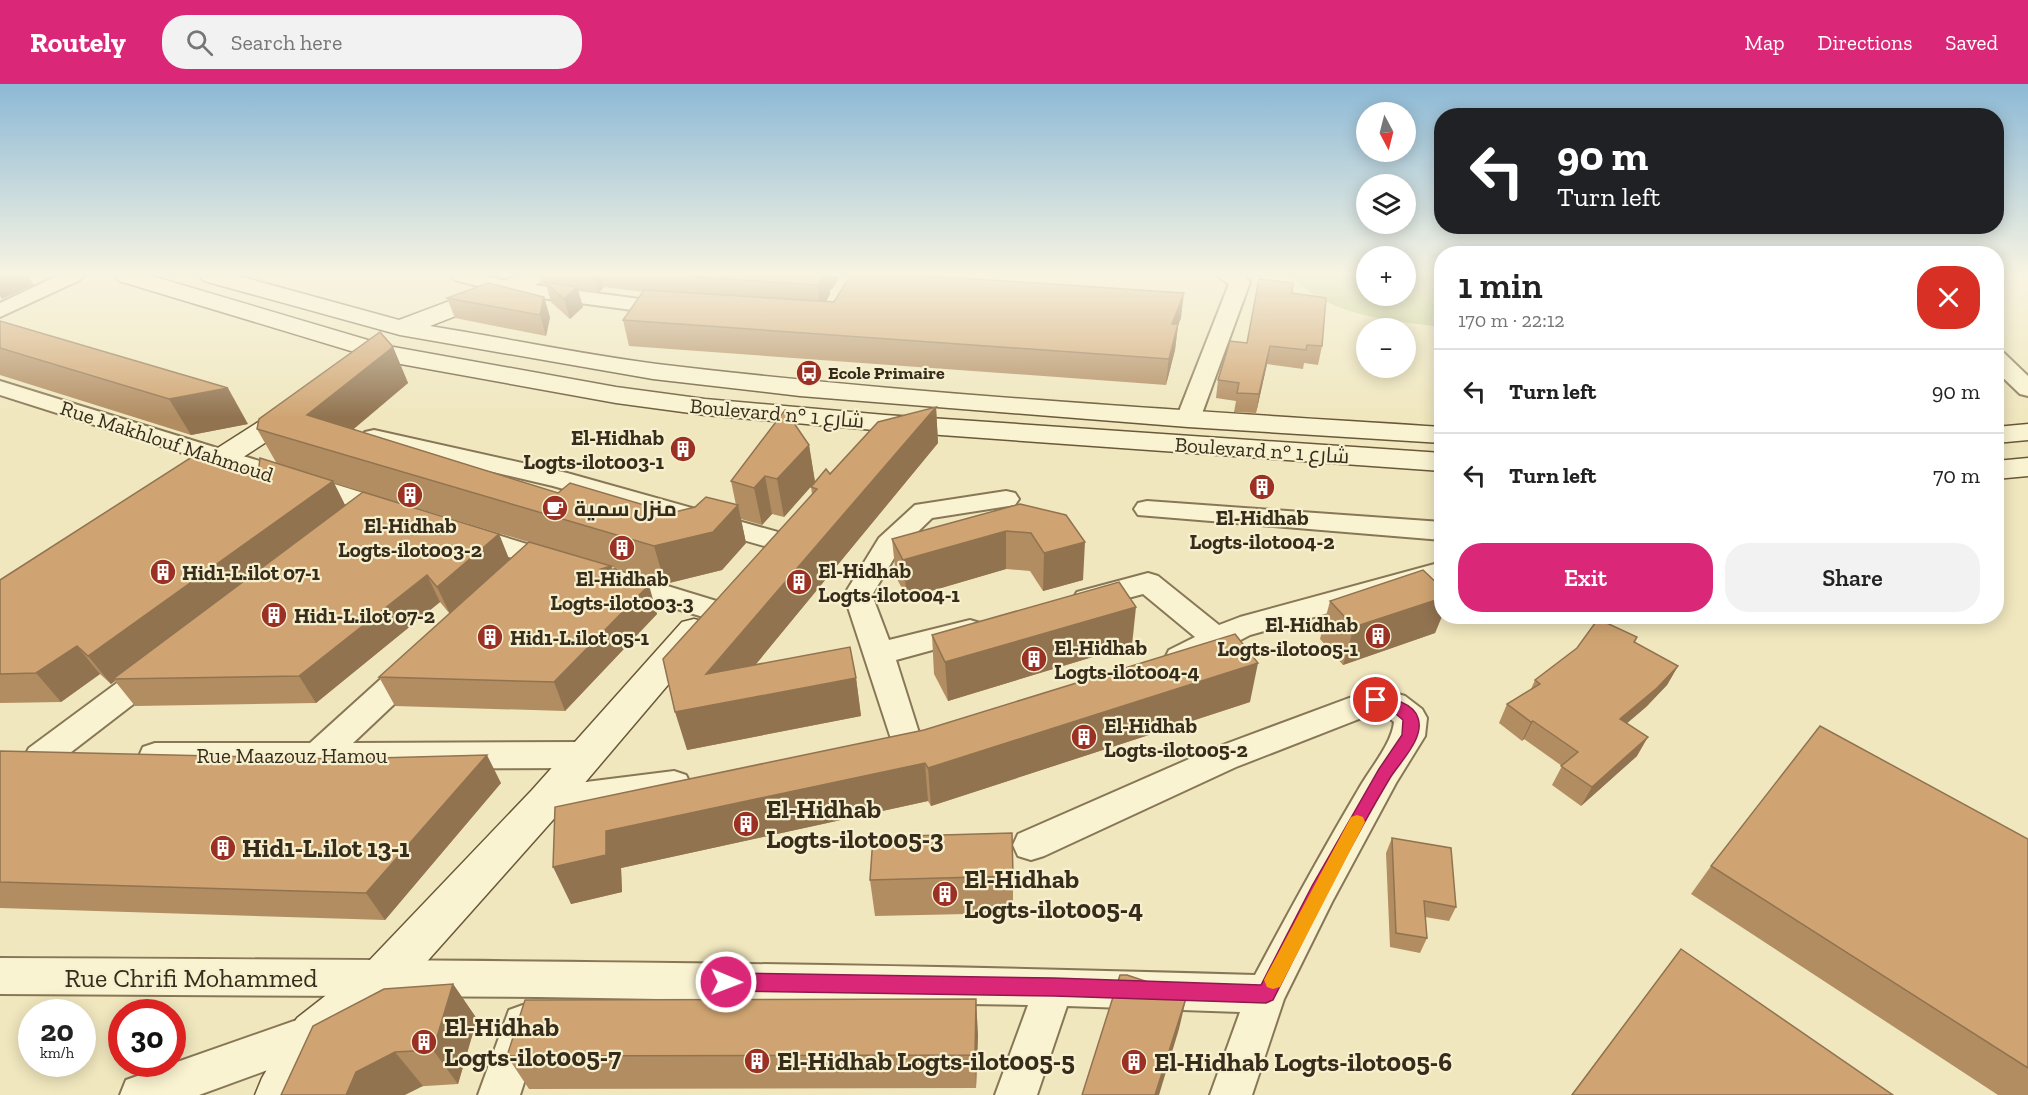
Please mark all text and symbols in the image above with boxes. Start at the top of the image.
search box [162,15,582,69]
text: Routely [30,26,126,59]
icon: search [183,26,216,59]
text: Search here [231,29,342,56]
text: Map [1745,30,1785,55]
text: Directions [1818,30,1912,55]
text: Saved [1945,30,1998,55]
north arrow [1356,102,1416,162]
map controls [1356,102,1416,378]
text: 90 m [1557,130,1648,181]
icon: left [1458,132,1536,210]
button: layers [1356,174,1416,234]
text: Turn left [1557,181,1660,213]
button: + [1356,246,1416,306]
text: 1 min [1458,264,1543,307]
button: close [1917,266,1980,329]
text: 170 m · 22:12 [1458,308,1565,332]
button: − [1356,318,1416,378]
bus stop icon: Ecole Primaire [794,358,824,388]
place label: Ecole Primaire [828,362,945,384]
icon: left [1458,375,1491,408]
text: Turn left [1509,378,1596,405]
text: 90 m [1932,378,1980,405]
street label: Boulevard n° شارع 1 [689,393,865,435]
street label: Rue Makhlouf Mahmoud [57,395,277,487]
place label: El-Hidhab Logts-ilot003-1 [523,425,665,474]
street label: Boulevard n° شارع 1 [1174,431,1350,471]
building icon: El-Hidhab Logts-ilot003-1 [668,434,698,464]
icon: left [1458,459,1491,492]
text: Turn left [1509,462,1596,489]
text: 70 m [1933,462,1980,489]
building icon: El-Hidhab Logts-ilot004-2 [1247,472,1277,502]
building icon: El-Hidhab Logts-ilot003-2 [395,480,425,510]
cafe icon: منزل سمية [540,493,570,523]
place label: منزل سمية [574,496,677,521]
place label: El-Hidhab Logts-ilot004-2 [1190,505,1334,554]
place label: El-Hidhab Logts-ilot003-2 [338,513,482,562]
building icon: El-Hidhab Logts-ilot003-3 [607,533,637,563]
button: Exit [1458,543,1713,612]
button: Share [1725,543,1980,612]
building icon: Hid1-L.ilot 07-1 [148,557,178,587]
place label: El-Hidhab Logts-ilot004-1 [818,558,960,607]
place label: Hid1-L.ilot 07-1 [182,560,321,585]
place label: El-Hidhab Logts-ilot003-3 [550,566,694,615]
building icon: El-Hidhab Logts-ilot004-1 [784,567,814,597]
building icon: Hid1-L.ilot 07-2 [259,600,289,630]
place label: Hid1-L.ilot 07-2 [294,603,435,628]
place label: El-Hidhab Logts-ilot005-1 [1217,612,1359,661]
building icon: El-Hidhab Logts-ilot005-1 [1363,621,1393,651]
building icon: Hid1-L.ilot 05-1 [475,622,505,652]
place label: Hid1-L.ilot 05-1 [510,625,649,650]
place label: El-Hidhab Logts-ilot004-4 [1054,635,1200,684]
building icon: El-Hidhab Logts-ilot004-4 [1019,644,1049,674]
pin [1350,674,1401,725]
icon: arrive [1359,683,1392,716]
place label: El-Hidhab Logts-ilot005-2 [1104,713,1248,762]
building icon: El-Hidhab Logts-ilot005-2 [1069,722,1099,752]
street label: Rue Maazouz Hamou [196,743,388,768]
place label: El-Hidhab Logts-ilot005-3 [766,793,944,855]
building icon: El-Hidhab Logts-ilot005-3 [731,809,761,839]
place label: Hid1-L.ilot 13-1 [242,832,410,864]
building icon: Hid1-L.ilot 13-1 [208,833,238,863]
place label: El-Hidhab Logts-ilot005-4 [964,863,1143,925]
building icon: El-Hidhab Logts-ilot005-4 [930,879,960,909]
position arrow [694,950,758,1014]
street label: Rue Chrifi Mohammed [64,962,318,994]
speed limit sign: 30 [108,999,186,1077]
place label: El-Hidhab Logts-ilot005-7 [444,1011,621,1073]
text: 20 [40,1013,74,1049]
building icon: El-Hidhab Logts-ilot005-7 [409,1027,439,1057]
text: km/h [40,1044,74,1062]
place label: El-Hidhab Logts-ilot005-5 [777,1045,1075,1077]
building icon: El-Hidhab Logts-ilot005-5 [742,1046,772,1076]
place label: El-Hidhab Logts-ilot005-6 [1154,1046,1452,1078]
building icon: El-Hidhab Logts-ilot005-6 [1119,1047,1149,1077]

